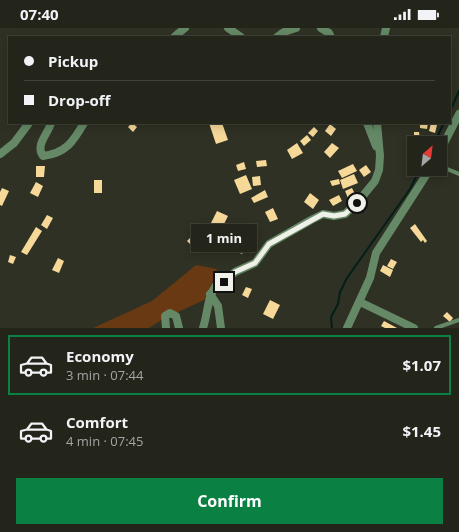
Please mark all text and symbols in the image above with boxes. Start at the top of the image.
text: 07:40 [20,4,59,24]
text: Pickup [48,51,98,71]
text: Drop-off [48,90,110,110]
north arrow [407,136,447,176]
map controls [407,136,447,176]
route start [348,194,366,212]
callout: 1 min [191,224,257,252]
text: 1 min [206,229,242,247]
route end [215,273,233,291]
text: Economy [66,346,134,366]
icon: car [18,347,54,383]
text: $1.07 [402,355,441,375]
text: 3 min · 07:44 [66,366,143,384]
text: Comfort [66,412,128,432]
icon: car [18,413,54,449]
text: $1.45 [402,421,441,441]
text: 4 min · 07:45 [66,432,143,450]
button: Confirm [16,478,443,524]

